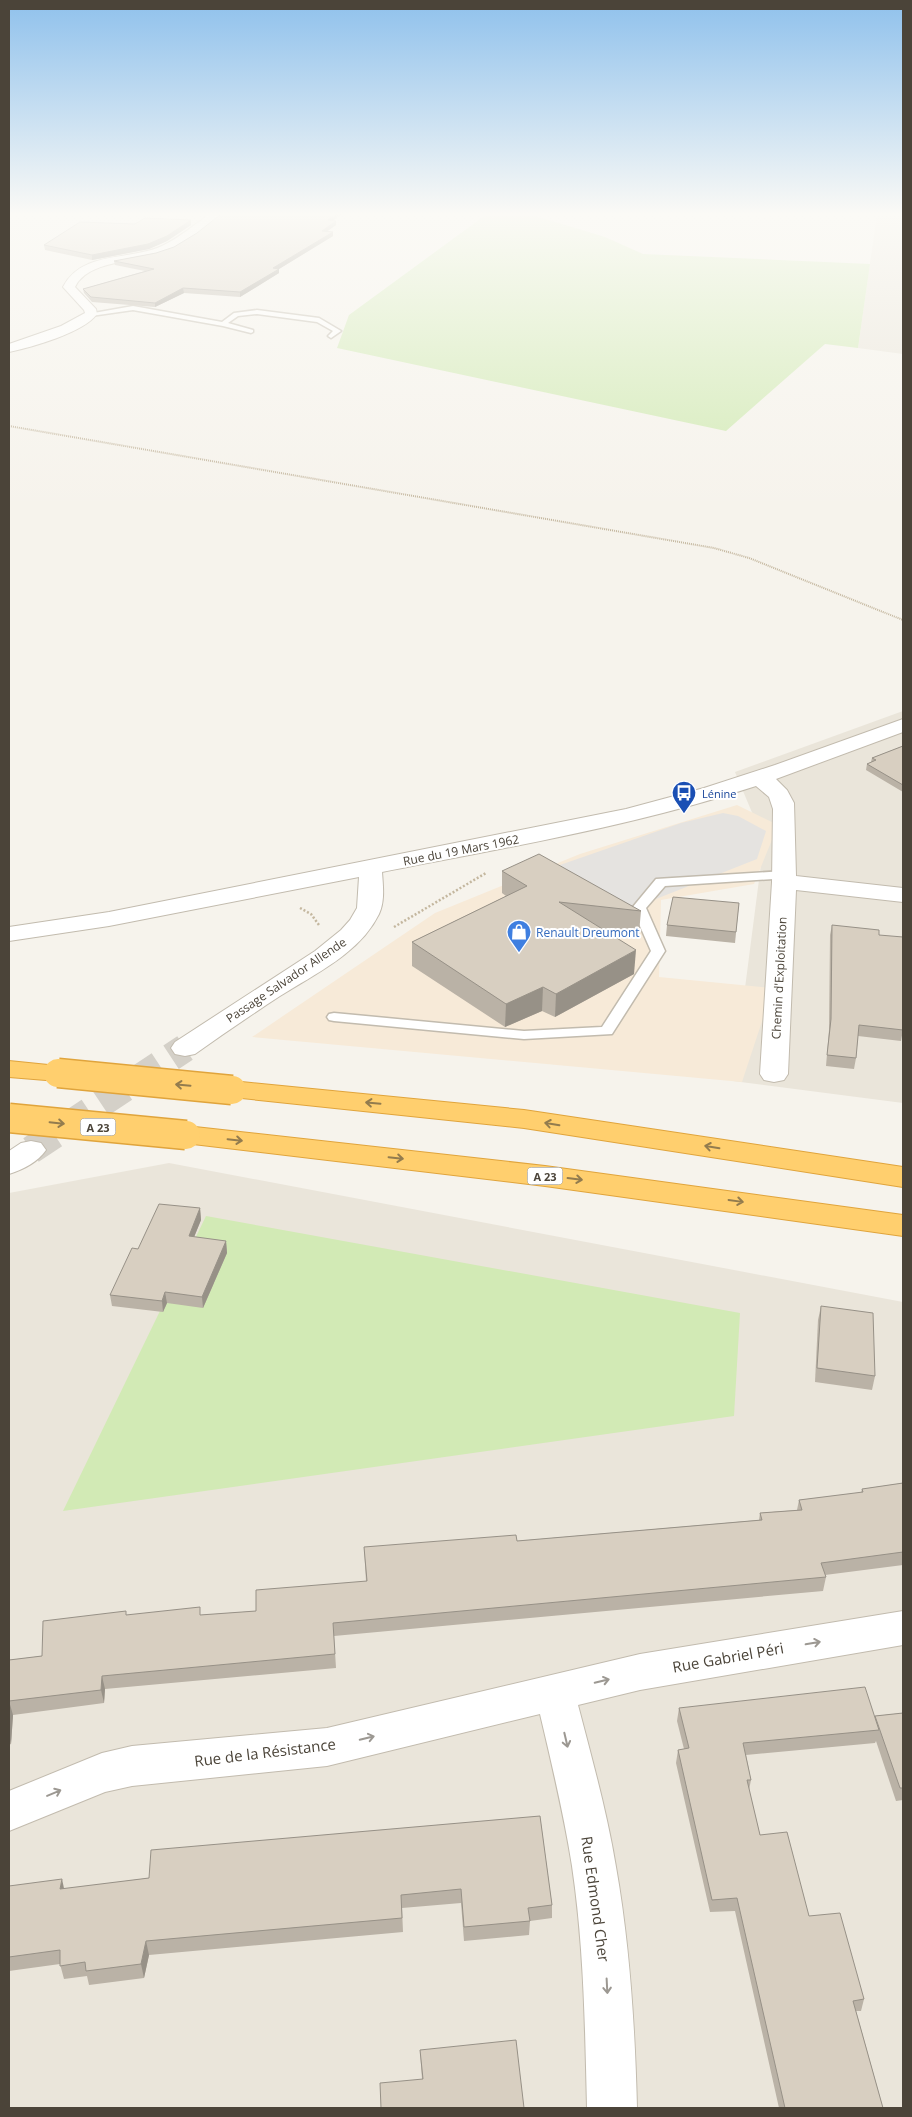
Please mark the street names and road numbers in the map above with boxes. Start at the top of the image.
street label: Rue du 19 Mars 1962 [401,830,521,870]
street label: Chemin d'Exploitation [767,916,791,1040]
street label: Passage Salvador Allende [223,933,350,1027]
road number: A 23 [80,1118,116,1136]
road number: A 23 [528,1168,562,1184]
street label: Rue Gabriel Péri [671,1637,785,1677]
street label: Rue de la Résistance [193,1733,337,1771]
street label: Rue Edmond Cher [577,1835,615,1963]

